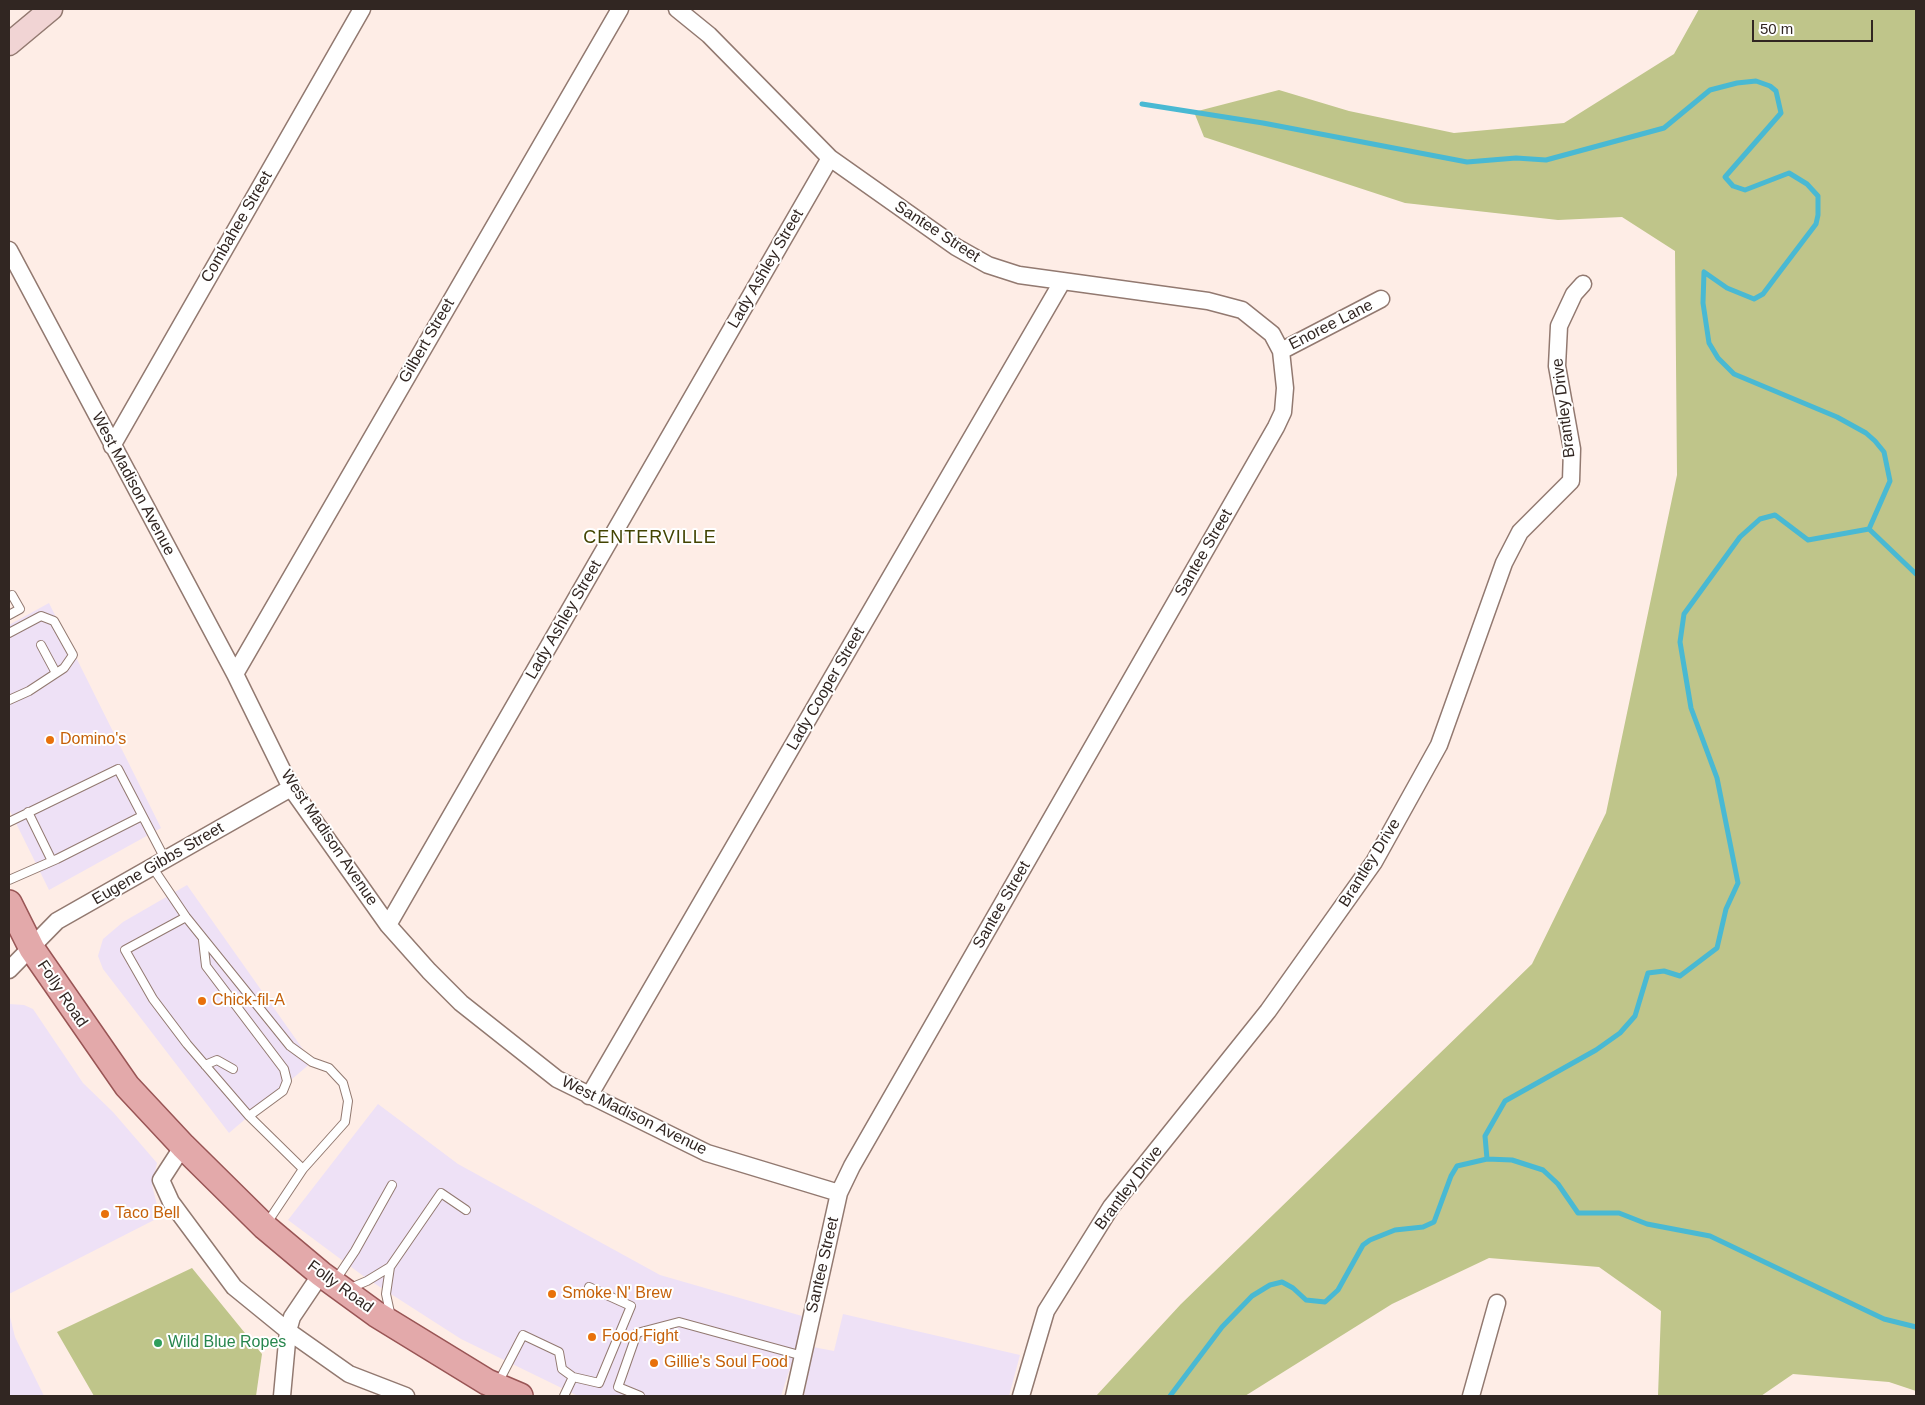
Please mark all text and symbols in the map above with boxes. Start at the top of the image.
scale bar [1755,10,1876,42]
text: 50 m [1760,20,1793,37]
street label: Combahee Street [197,168,277,286]
street label: Santee Street [891,197,983,267]
street label: Lady Ashley Street [724,206,808,332]
street label: Gilbert Street [395,295,459,387]
street label: Enoree Lane [1286,296,1376,354]
street label: Brantley Drive [1548,357,1580,459]
street label: West Madison Avenue [87,409,179,559]
street label: Santee Street [1171,506,1237,600]
district label: CENTERVILLE [582,527,718,549]
street label: Lady Ashley Street [522,557,606,683]
street label: Lady Cooper Street [783,624,869,754]
place label: Domino's [60,730,126,750]
marker: Domino's [44,734,56,746]
street label: West Madison Avenue [276,767,382,909]
street label: Brantley Drive [1335,815,1405,911]
street label: Eugene Gibbs Street [89,819,227,909]
street label: Santee Street [969,858,1035,952]
street label: Folly Road [33,957,91,1031]
place label: Chick-fil-A [212,991,285,1011]
marker: Chick-fil-A [196,995,208,1007]
street label: West Madison Avenue [558,1072,710,1160]
street label: Brantley Drive [1091,1142,1167,1234]
place label: Taco Bell [115,1204,180,1224]
marker: Taco Bell [99,1208,111,1220]
street label: Santee Street [803,1215,843,1315]
street label: Folly Road [303,1257,377,1317]
place label: Smoke N' Brew [562,1284,672,1304]
marker: Smoke N' Brew [546,1288,558,1300]
place label: Food Fight [602,1327,678,1347]
marker: Food Fight [586,1331,598,1343]
place label: Wild Blue Ropes [168,1333,286,1353]
marker: Wild Blue Ropes [152,1337,164,1349]
place label: Gillie's Soul Food [664,1353,788,1373]
marker: Gillie's Soul Food [648,1357,660,1369]

